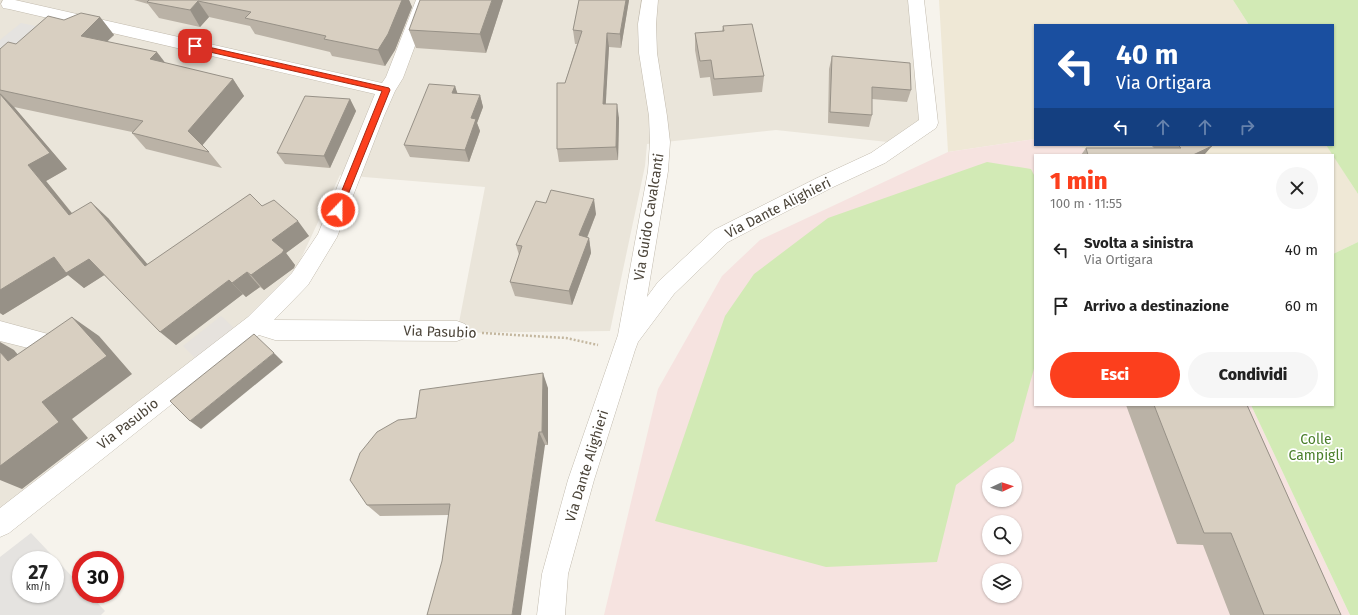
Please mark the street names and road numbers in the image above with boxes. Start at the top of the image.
street label: Via Guido Cavalcanti [631,152,667,282]
street label: Via Dante Alighieri [722,174,834,242]
street label: Via Pasubio [403,322,477,342]
street label: Via Pasubio [94,395,162,453]
street label: Via Dante Alighieri [562,408,612,524]

